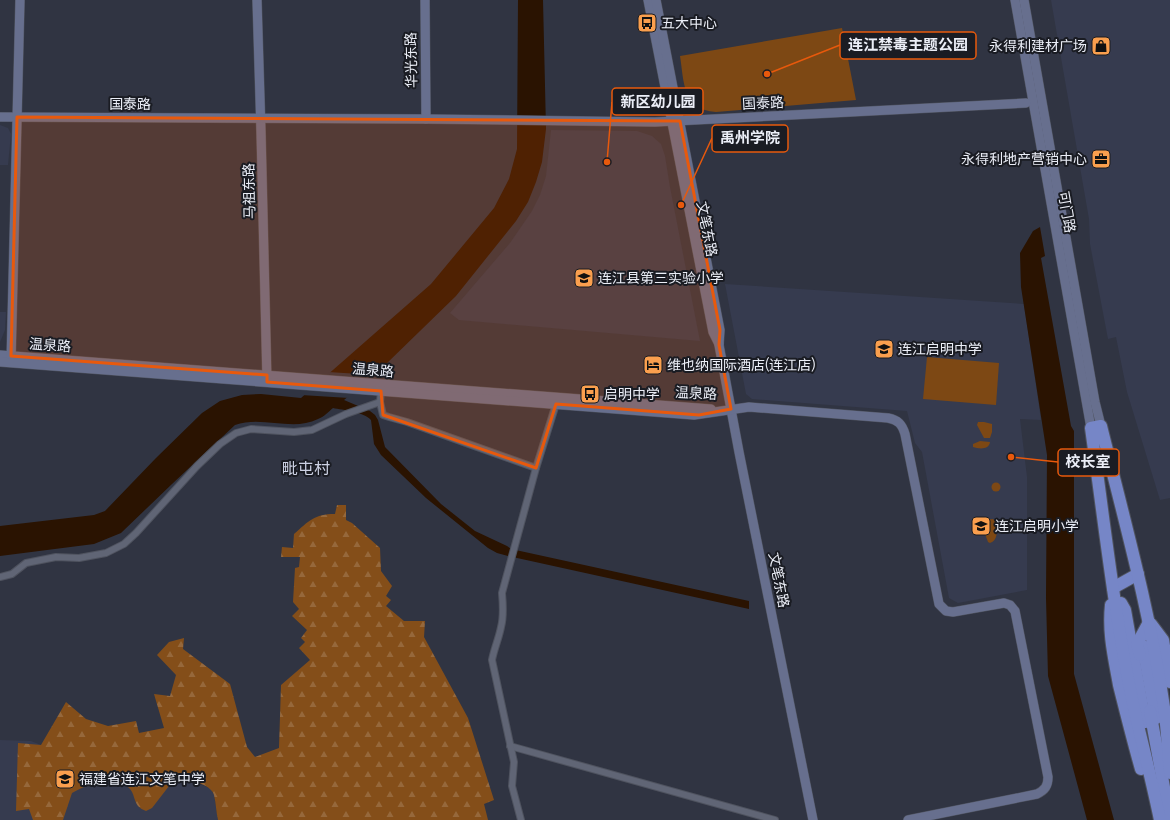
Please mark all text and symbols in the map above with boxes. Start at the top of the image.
bus stop icon: 五大中心 [636,12,658,34]
place label: 五大中心 [661,15,717,32]
street label: 华光东路 [403,32,420,88]
callout: 连江禁毒主题公园 [840,32,976,59]
shop icon: 永得利建材广场 [1090,35,1112,57]
text: 连江禁毒主题公园 [848,36,968,54]
place label: 永得利建材广场 [989,38,1087,55]
callout: 新区幼儿园 [612,88,703,115]
text: 新区幼儿园 [620,93,696,111]
street label: 国泰路 [742,94,784,113]
street label: 国泰路 [109,96,151,113]
callout: 禹州学院 [712,125,788,152]
text: 禹州学院 [720,129,780,147]
office icon: 永得利地产营销中心 [1090,148,1112,170]
place label: 永得利地产营销中心 [961,151,1087,168]
street label: 马祖东路 [241,163,258,219]
street label: 可门路 [1054,190,1079,234]
street label: 文笔东路 [693,200,720,258]
school or university icon: 连江县第三实验小学 [573,267,595,289]
place label: 连江县第三实验小学 [598,270,724,287]
street label: 温泉路 [28,336,72,355]
school or university icon: 连江启明中学 [873,338,895,360]
place label: 连江启明中学 [898,341,982,358]
hotel icon: 维也纳国际酒店(连江店) [642,354,664,376]
place label: 维也纳国际酒店(连江店) [667,357,816,374]
street label: 温泉路 [351,360,395,381]
bus stop icon: 启明中学 [579,383,601,405]
street label: 温泉路 [675,384,717,403]
place label: 启明中学 [604,386,660,403]
callout: 校长室 [1058,449,1119,476]
text: 校长室 [1065,453,1111,471]
district label: 毗屯村 [282,459,330,478]
school or university icon: 连江启明小学 [970,515,992,537]
place label: 连江启明小学 [995,518,1079,535]
street label: 文笔东路 [765,551,792,609]
school or university icon: 福建省连江文笔中学 [54,768,76,790]
place label: 福建省连江文笔中学 [79,771,205,788]

